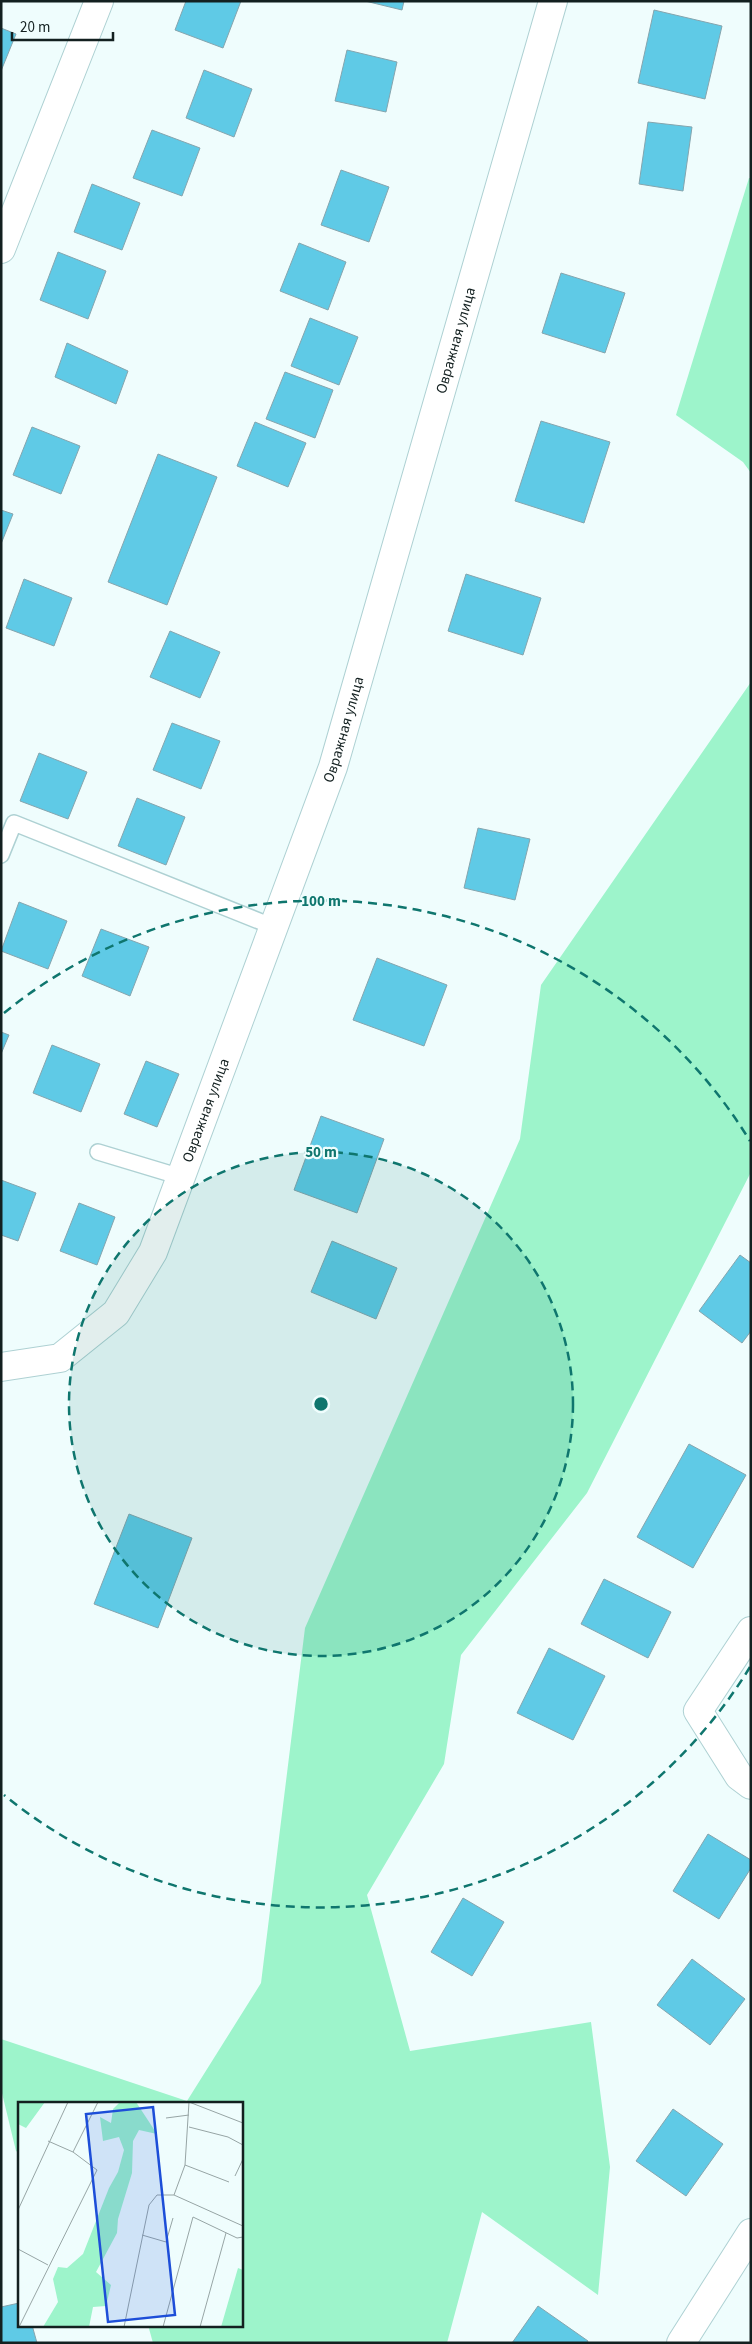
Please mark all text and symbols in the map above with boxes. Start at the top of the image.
scale bar [12,10,114,42]
text: 20 m [20,17,50,38]
street label: Овражная улица [431,285,481,396]
street label: Овражная улица [318,674,369,786]
text: 100 m [301,891,341,912]
street label: Овражная улица [177,1055,235,1166]
text: 50 m [305,1142,337,1163]
centre of rings [312,1395,330,1413]
inset map [18,2102,242,2326]

